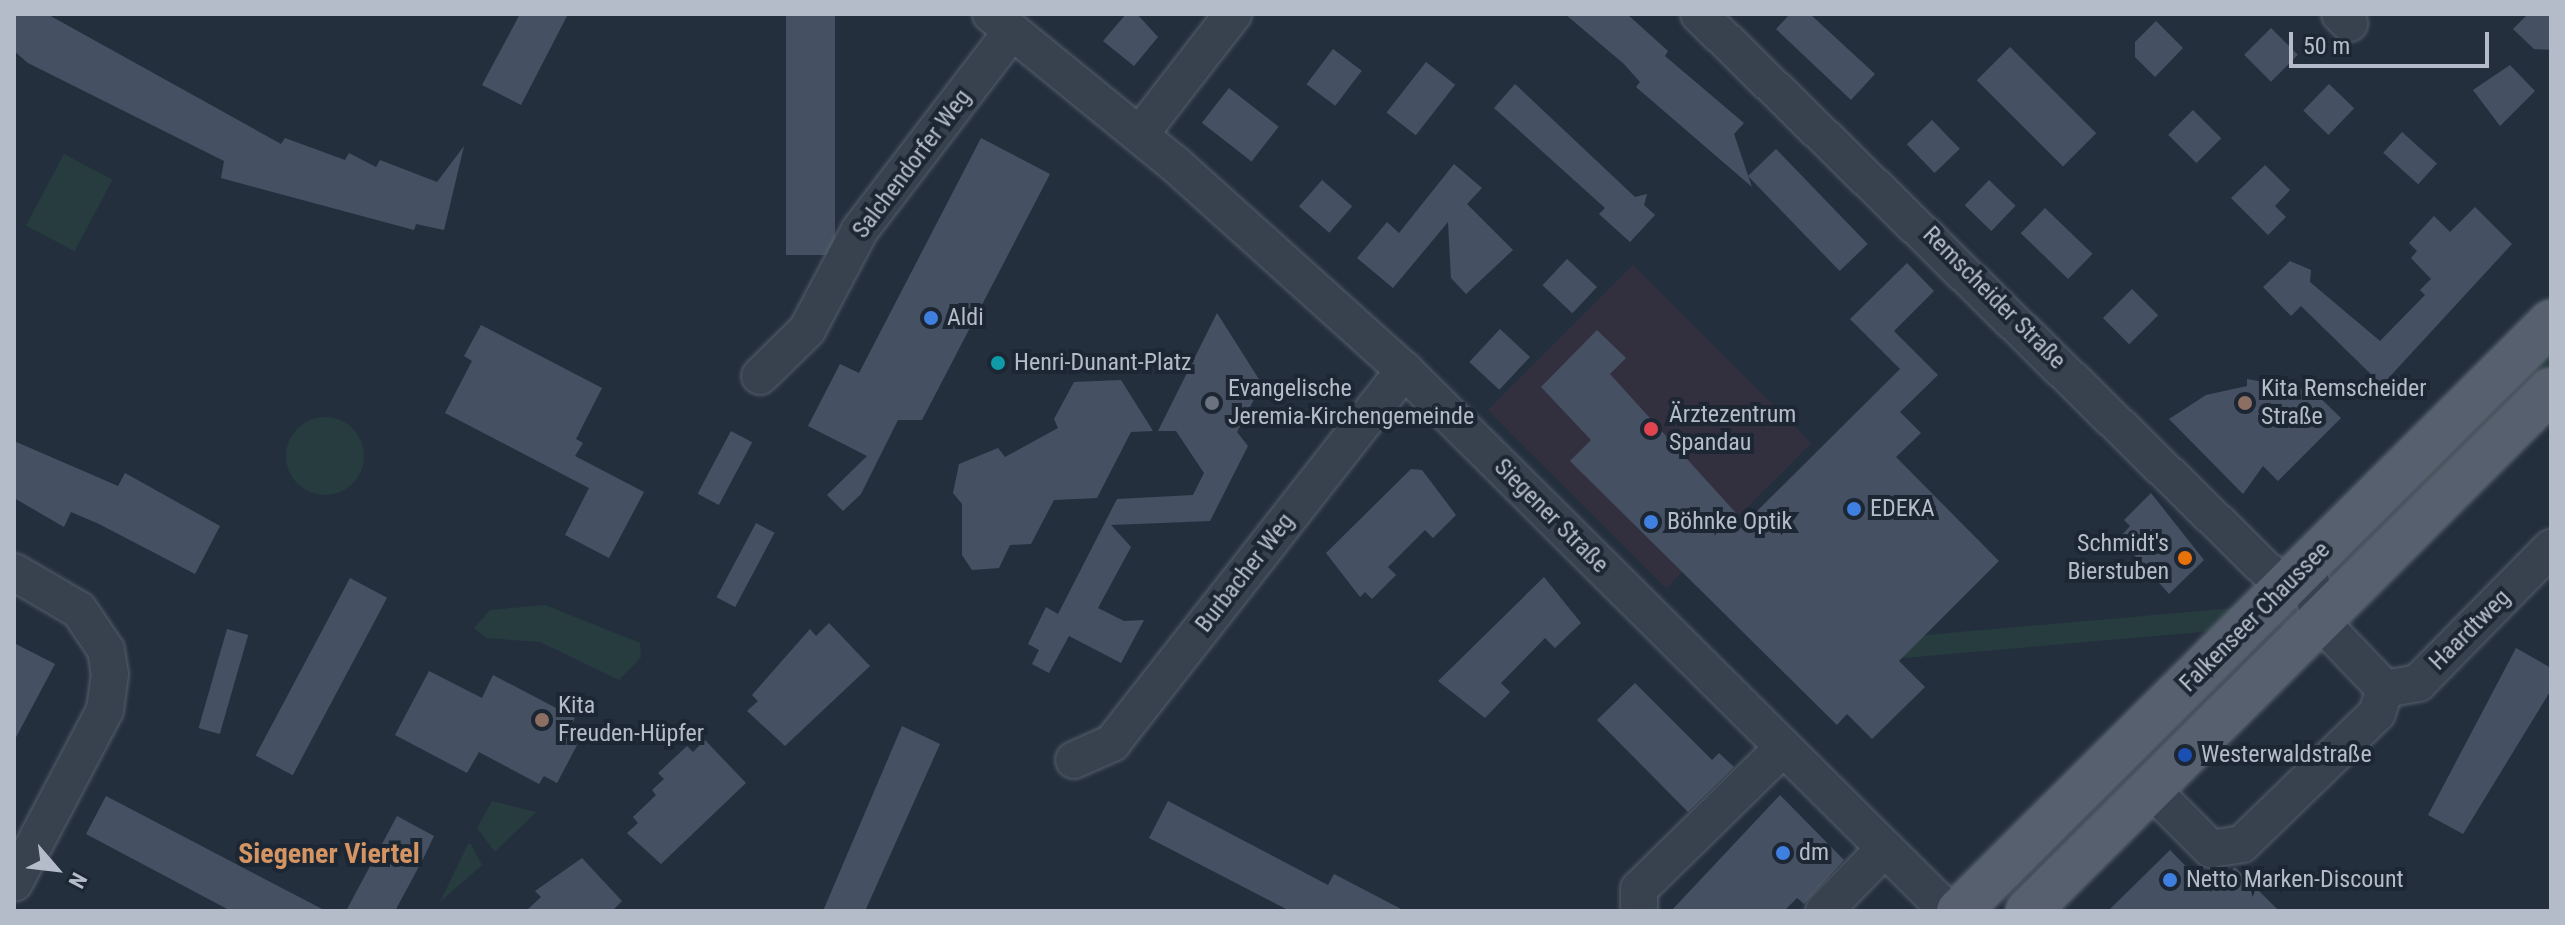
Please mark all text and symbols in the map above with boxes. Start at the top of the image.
scale bar [2293,16,2493,66]
text: 50 m [2303,32,2350,60]
street label: Salchendorfer Weg [847,84,977,244]
street label: Remscheider Straße [1917,221,2071,375]
place label: Aldi [947,304,984,332]
marker: Aldi [922,309,940,327]
place label: Henri-Dunant-Platz [1014,349,1192,377]
marker: Henri-Dunant-Platz [989,354,1007,372]
place label: Evangelische Jeremia-Kirchengemeinde [1228,375,1474,431]
place label: Kita Remscheider Straße [2261,375,2427,431]
marker: Evangelische Jeremia-Kirchengemeinde [1203,394,1221,412]
marker: Kita Remscheider Straße [2236,394,2254,412]
place label: Ärztezentrum Spandau [1669,401,1796,457]
marker: Ärztezentrum Spandau [1640,418,1662,440]
street label: Siegener Straße [1488,453,1614,579]
place label: EDEKA [1870,495,1934,523]
marker: EDEKA [1845,500,1863,518]
street label: Burbacher Weg [1190,508,1300,638]
place label: Böhnke Optik [1667,508,1792,536]
marker: Böhnke Optik [1642,513,1660,531]
place label: Schmidt's Bierstuben [2067,530,2169,586]
street label: Falkenseer Chaussee [2174,536,2336,698]
marker: Schmidt's Bierstuben [2176,549,2194,567]
street label: Haardtweg [2424,584,2516,676]
place label: Kita Freuden-Hüpfer [558,692,704,748]
marker: Kita Freuden-Hüpfer [533,711,551,729]
place label: Westerwaldstraße [2201,741,2372,769]
marker: Westerwaldstraße [2176,746,2194,764]
north arrow [16,829,96,909]
district label: Siegener Viertel [238,837,420,871]
place label: dm [1799,839,1829,867]
marker: dm [1774,844,1792,862]
place label: Netto Marken-Discount [2186,866,2404,894]
text: N [63,869,92,892]
marker: Netto Marken-Discount [2161,871,2179,889]

